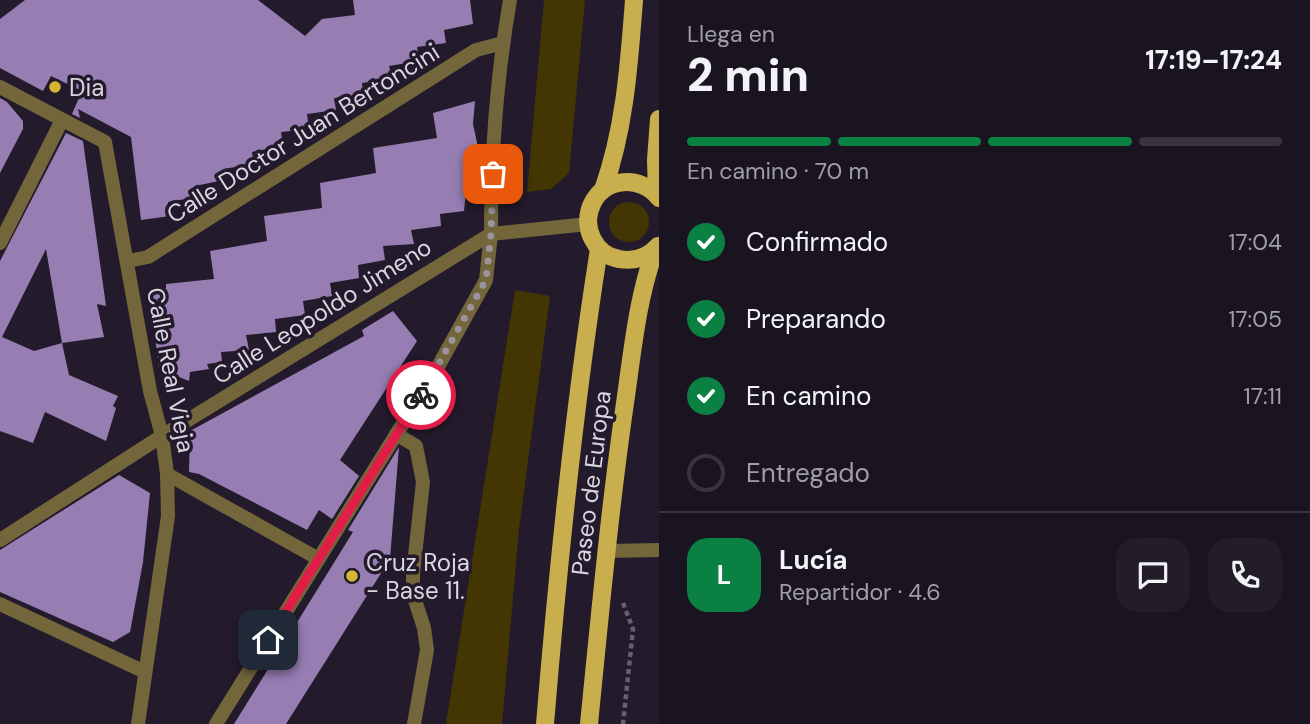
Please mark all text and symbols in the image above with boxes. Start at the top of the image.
text: Llega en [687,19,775,49]
street label: Calle Doctor Juan Bertoncini [161,36,445,230]
text: 17:19–17:24 [1145,43,1282,77]
text: 2 min [687,45,809,105]
place label: Dia [69,72,104,103]
marker: Dia [47,79,63,95]
pin [463,144,523,204]
icon: bag [474,155,512,193]
text: En camino · 70 m [687,156,869,186]
icon: check [687,223,725,261]
text: Confirmado [746,225,888,259]
text: 17:04 [1228,227,1282,257]
street label: Calle Leopoldo Jimeno [207,231,437,391]
street label: Calle Real Vieja [140,285,202,455]
icon: check [687,300,725,338]
text: Preparando [746,302,886,336]
text: 17:05 [1228,304,1282,334]
courier [386,360,456,430]
icon: bike [402,376,440,414]
icon: check [687,377,725,415]
text: En camino [746,379,871,413]
text: 17:11 [1244,381,1282,411]
street label: Paseo de Europa [564,389,618,577]
text: Entregado [746,456,870,490]
button: chat [1116,538,1190,612]
button: phone [1208,538,1282,612]
text: Lucía [779,543,847,577]
place label: Cruz Roja - Base 11. [366,547,470,606]
text: L [717,558,731,592]
marker: Cruz Roja - Base 11. [344,568,360,584]
text: Repartidor · 4.6 [779,577,941,607]
pin [238,610,298,670]
icon: home [249,621,287,659]

